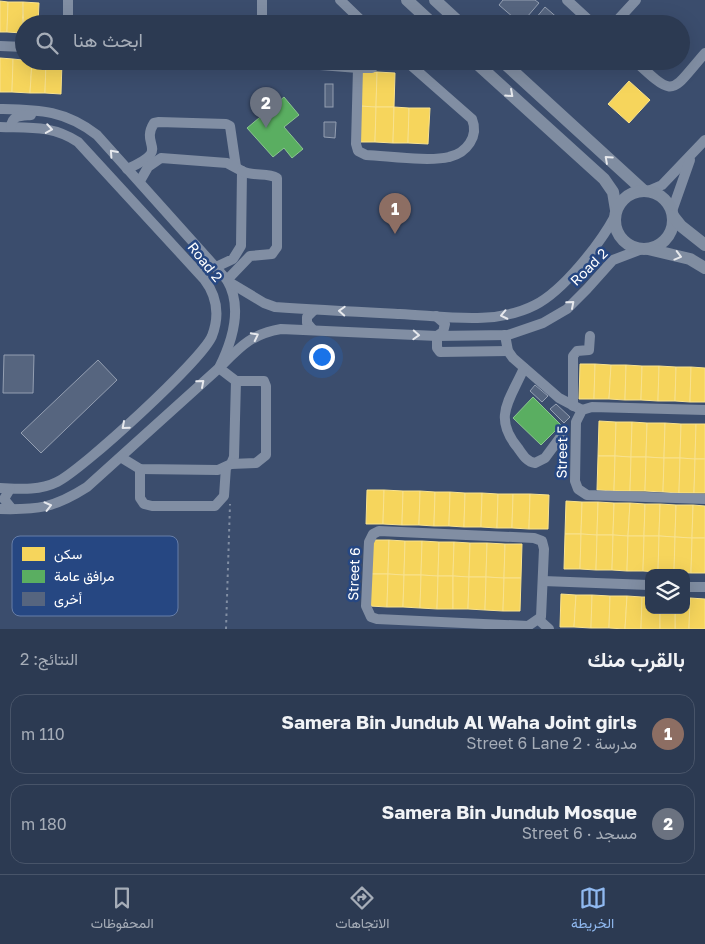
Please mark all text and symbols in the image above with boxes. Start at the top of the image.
search box [15,15,690,70]
text: ابحث هنا [73,28,143,51]
icon: search [33,29,61,57]
pin: 2 [250,87,282,128]
one-way arrow [505,88,514,97]
one-way arrow [44,124,53,134]
one-way arrow [109,149,118,158]
one-way arrow [604,156,613,165]
pin: 1 [379,193,411,234]
street label: Road 2 [184,238,226,285]
street label: Road 2 [566,244,611,289]
one-way arrow [673,250,681,260]
one-way arrow [565,302,574,310]
one-way arrow [338,306,346,317]
one-way arrow [500,309,509,320]
one-way arrow [413,330,421,341]
one-way arrow [250,332,259,342]
your location [309,344,335,370]
one-way arrow [195,380,204,389]
one-way arrow [121,420,130,429]
street label: Street 5 [553,425,570,479]
one-way arrow [44,501,53,512]
legend [12,536,178,616]
text: سكن [54,545,82,563]
street label: Street 6 [344,547,363,601]
text: مرافق عامة [54,567,114,585]
map controls [645,569,690,614]
button: layers [645,569,690,614]
text: أخرى [54,590,82,608]
text: بالقرب منك [588,646,685,672]
text: النتائج: 2 [20,649,78,669]
text: Samera Bin Jundub Al Waha Joint girls [281,710,637,733]
text: 110 m [21,724,65,744]
text: 1 [664,724,672,744]
text: مدرسة · Street 6 Lane 2 [466,733,637,753]
text: Samera Bin Jundub Mosque [381,800,637,823]
text: 180 m [21,814,67,834]
text: 2 [663,814,673,834]
text: مسجد · Street 6 [522,823,637,843]
tab: المحفوظات [91,884,154,936]
tab: الاتجاهات [335,884,390,936]
tab: الخريطة [571,884,614,936]

